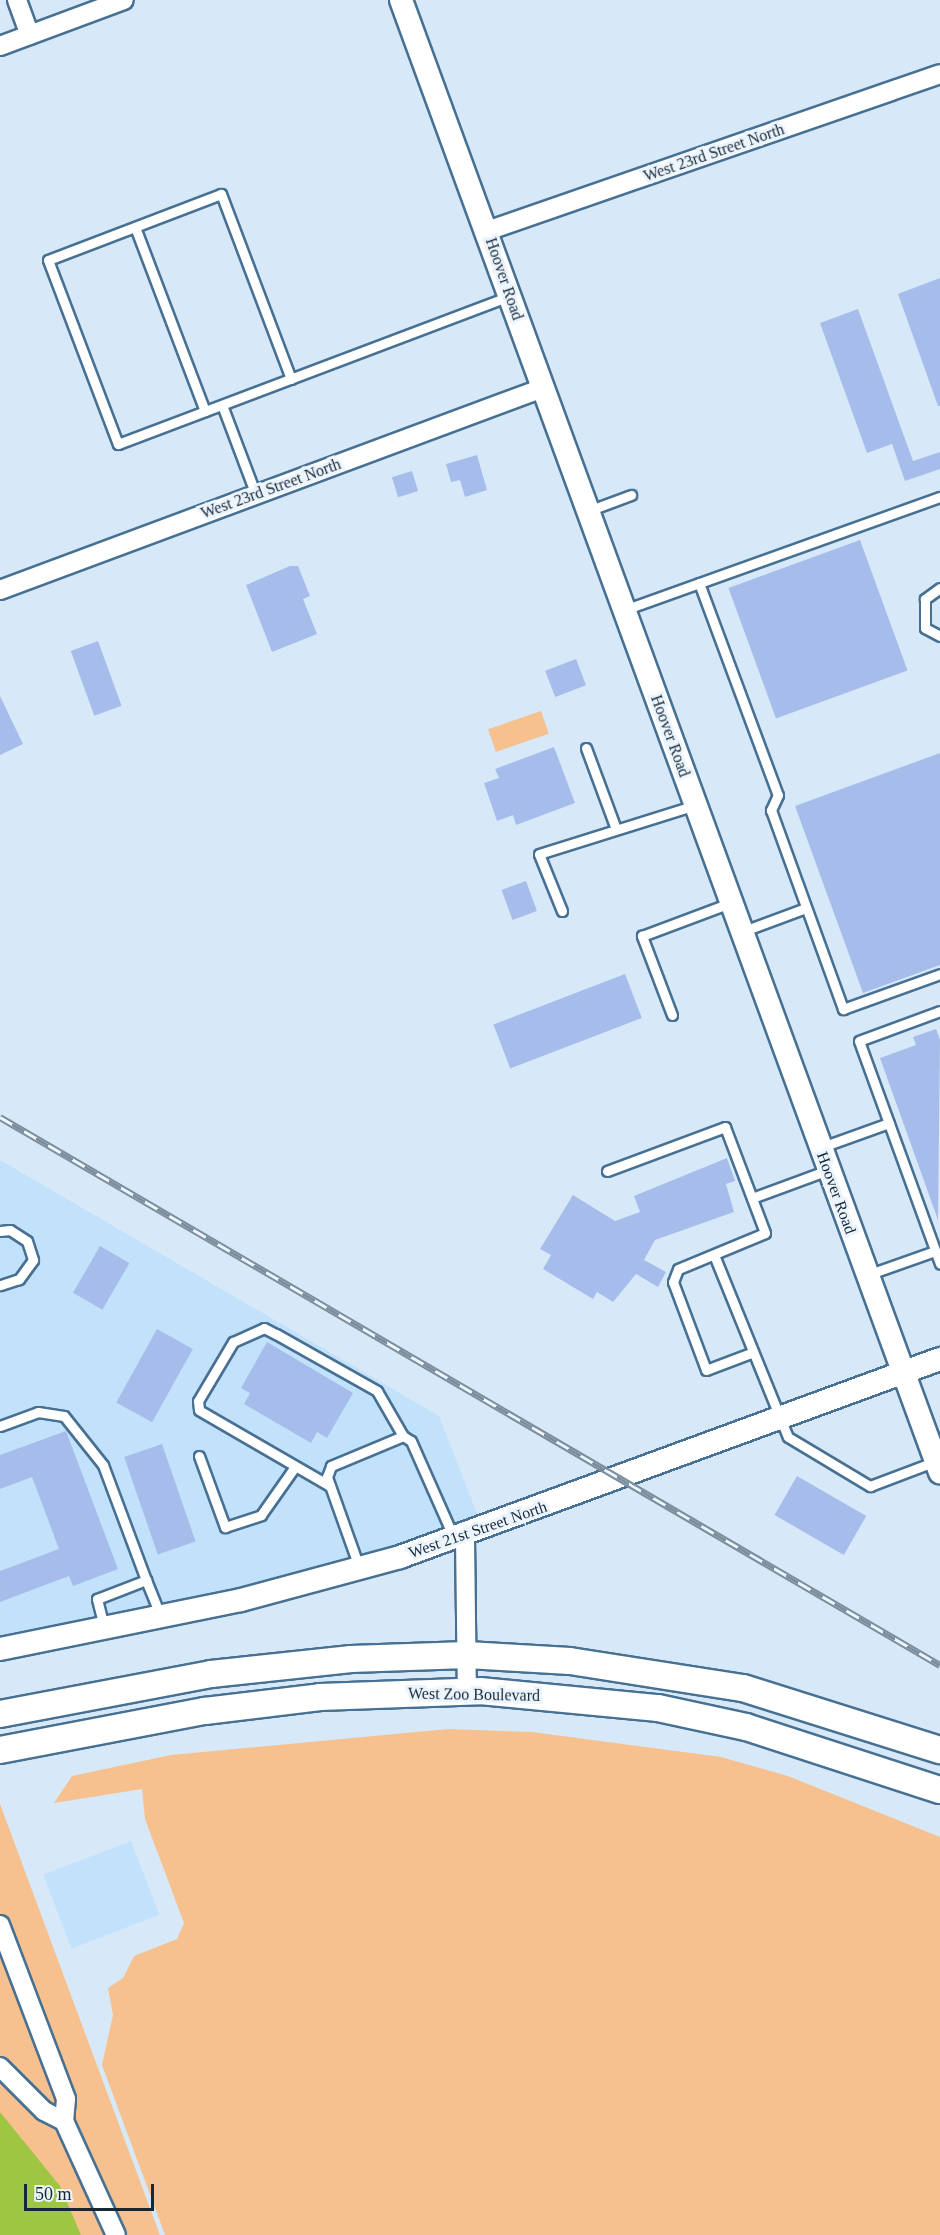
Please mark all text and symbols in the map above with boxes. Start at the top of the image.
street label: West 23rd Street North [641,120,787,186]
street label: Hoover Road [481,235,527,323]
street label: West 23rd Street North [198,455,344,523]
street label: Hoover Road [646,692,694,780]
street label: Hoover Road [812,1149,860,1237]
street label: West 21st Street North [406,1497,550,1563]
street label: West Zoo Boulevard [408,1684,540,1706]
scale bar [27,2172,158,2210]
text: 50 m [35,2184,72,2204]

